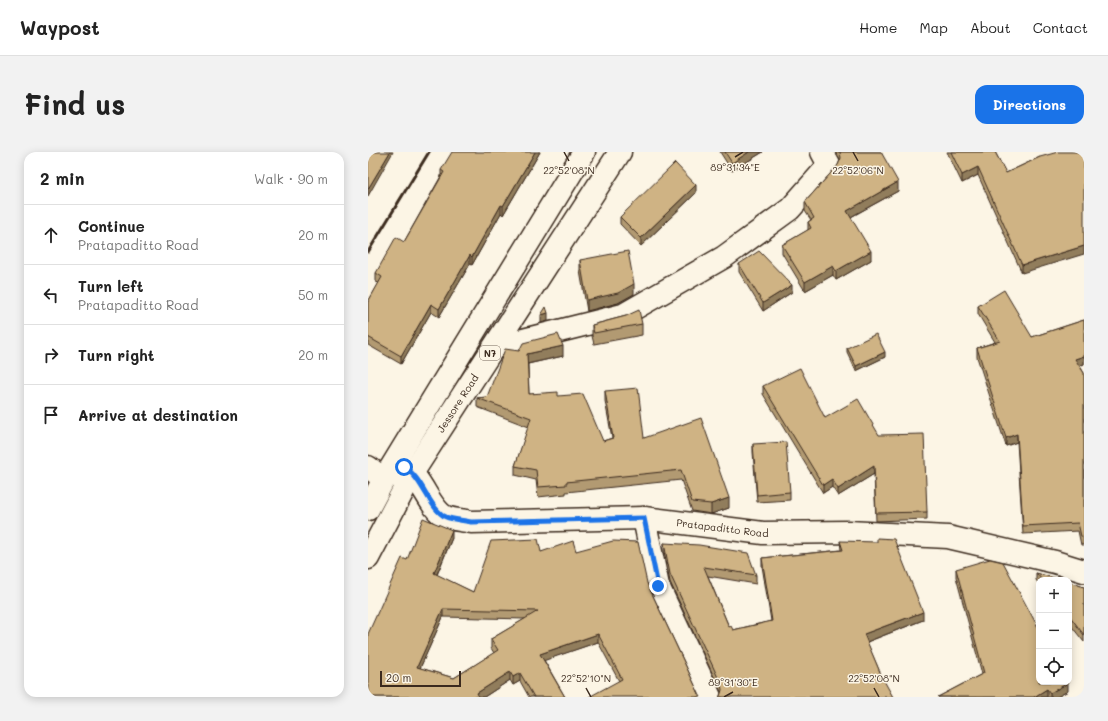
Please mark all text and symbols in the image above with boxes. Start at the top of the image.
text: Waypost [20,15,100,40]
text: Home [859,18,897,37]
text: Map [919,18,948,37]
text: About [970,18,1011,37]
text: Contact [1033,18,1088,37]
button: Directions [975,85,1084,124]
text: Find us [24,86,125,122]
text: 89°31'34"E [710,160,760,174]
text: 22°52'08"N [543,163,595,177]
text: 22°52'06"N [832,163,884,177]
text: 2 min [40,167,85,189]
text: Walk · 90 m [254,170,328,187]
text: Continue [78,216,145,236]
icon: ahead [40,224,62,246]
text: 20 m [298,226,328,243]
text: Pratapaditto Road [78,236,198,253]
text: Turn left [78,276,143,296]
icon: left [40,284,62,306]
text: 50 m [298,286,328,303]
text: Pratapaditto Road [78,296,198,313]
icon: right [40,344,62,366]
text: Turn right [78,345,155,365]
text: 20 m [298,346,328,363]
road number: N7 [480,346,500,360]
street label: Jessore Road [433,371,482,435]
icon: arrive [40,404,62,426]
text: Arrive at destination [78,405,238,425]
route start [395,458,413,476]
street label: Pratapaditto Road [676,515,769,540]
route end [649,577,667,595]
map controls [1036,577,1072,685]
button: + [1036,577,1072,613]
button: − [1036,613,1072,649]
button: locate [1036,649,1072,685]
scale bar [380,669,461,688]
text: 20 m [386,670,411,685]
text: 22°52'10"N [561,671,611,685]
text: 22°52'08"N [848,671,900,685]
text: 89°31'30"E [708,675,758,689]

